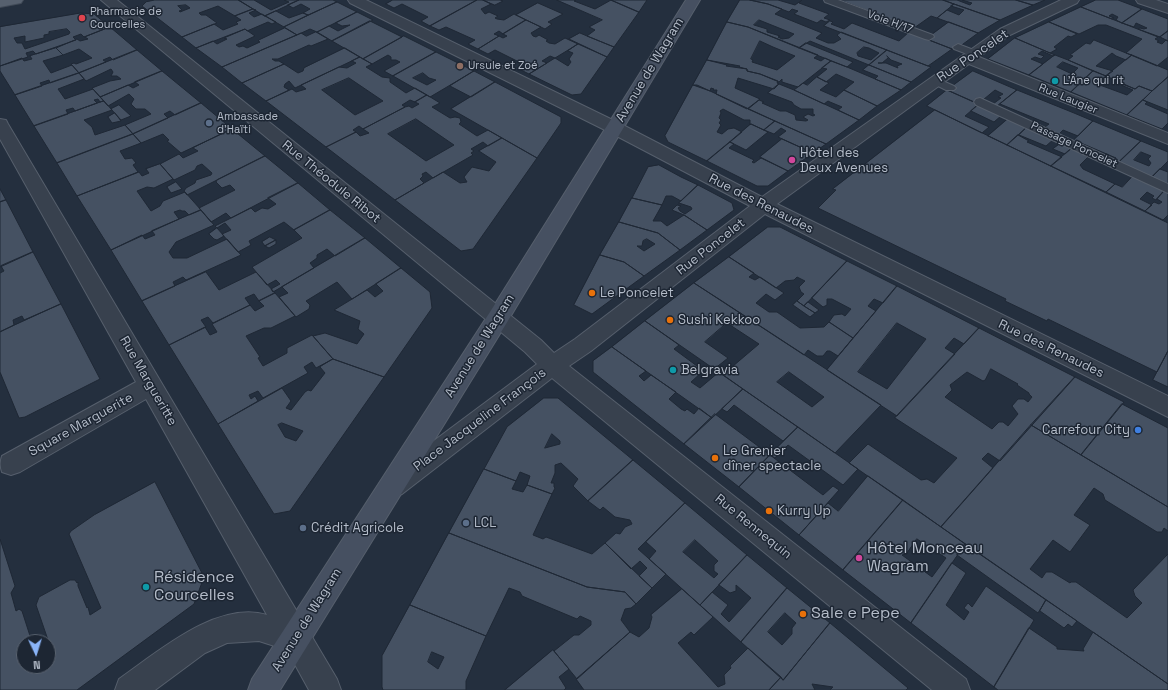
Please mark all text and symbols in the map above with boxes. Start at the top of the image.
place label: Pharmacie de Courcelles [90,5,162,31]
street label: Voie H/17 [866,8,914,36]
marker: Pharmacie de Courcelles [77,13,87,23]
street label: Avenue de Wagram [613,15,687,125]
street label: Rue Poncelet [934,26,1012,86]
place label: Ursule et Zoé [468,59,538,73]
marker: Ursule et Zoé [455,61,465,71]
place label: L'Âne qui rit [1063,74,1124,88]
marker: L'Âne qui rit [1050,76,1060,86]
street label: Rue Laugier [1037,81,1099,117]
place label: Ambassade d'Haïti [217,110,278,136]
marker: Ambassade d'Haïti [204,118,214,128]
street label: Passage Poncelet [1029,119,1119,171]
street label: Rue Théodule Ribot [278,137,384,227]
place label: Hôtel des Deux Avenues [800,145,888,176]
marker: Hôtel des Deux Avenues [787,155,797,165]
street label: Rue des Renaudes [706,171,816,237]
street label: Rue Poncelet [674,215,748,279]
place label: Le Poncelet [600,285,674,301]
marker: Le Poncelet [587,288,597,298]
street label: Avenue de Wagram [442,291,518,401]
place label: Sushi Kekkoo [678,312,760,328]
marker: Sushi Kekkoo [665,315,675,325]
street label: Rue des Renaudes [996,317,1106,381]
street label: Rue Margueritte [116,334,180,428]
place label: Belgravia [681,362,738,378]
street label: Place Jacqueline François [411,365,549,475]
marker: Belgravia [668,365,678,375]
street label: Square Marguerite [26,390,136,460]
place label: Carrefour City [1042,422,1130,438]
marker: Carrefour City [1133,425,1143,435]
place label: Le Grenier dîner spectacle [723,443,821,474]
marker: Le Grenier dîner spectacle [710,453,720,463]
street label: Rue Rennequin [711,491,795,563]
place label: Kurry Up [777,503,831,519]
marker: Kurry Up [764,506,774,516]
place label: LCL [474,515,496,531]
marker: LCL [461,518,471,528]
place label: Crédit Agricole [311,520,404,536]
marker: Crédit Agricole [298,523,308,533]
place label: Hôtel Monceau Wagram [867,539,983,577]
marker: Hôtel Monceau Wagram [854,553,864,563]
street label: Avenue de Wagram [269,565,345,675]
place label: Résidence Courcelles [154,568,235,606]
marker: Résidence Courcelles [141,582,151,592]
place label: Sale e Pepe [811,604,900,624]
marker: Sale e Pepe [798,609,808,619]
north arrow [16,634,56,674]
text: N [33,658,41,672]

